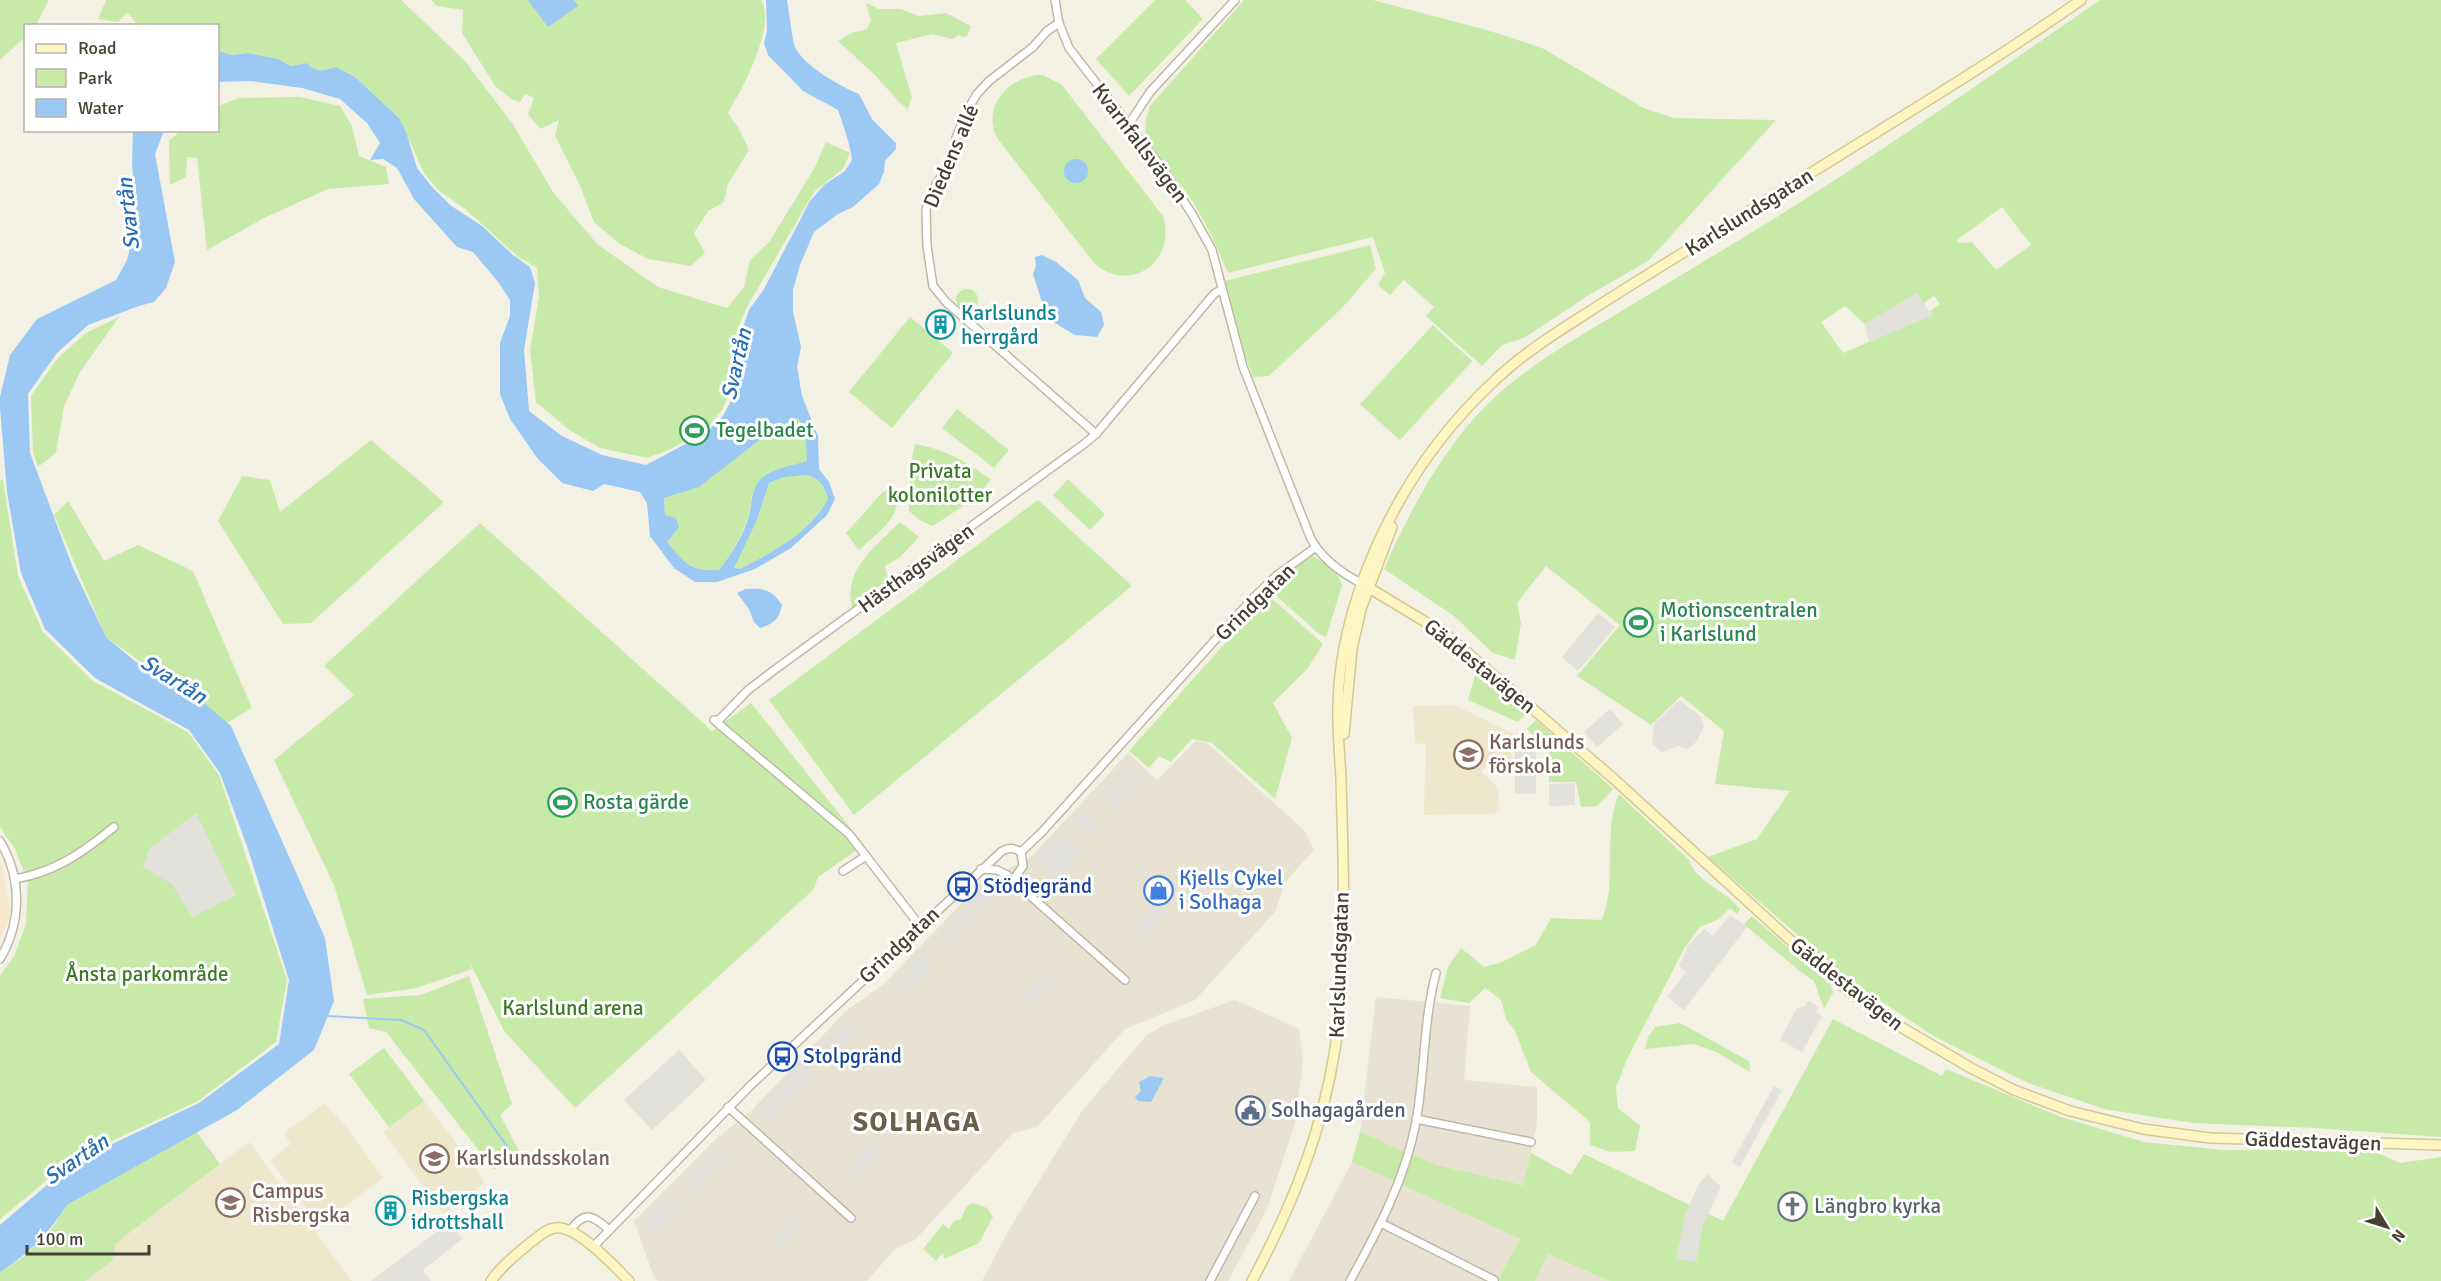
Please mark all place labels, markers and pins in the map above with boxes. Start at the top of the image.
place label: Karlslunds herrgård [961,300,1056,350]
building icon: Karlslunds herrgård [924,309,956,341]
sports icon: Tegelbadet [679,414,711,446]
place label: Tegelbadet [716,417,814,443]
place label: Motionscentralen i Karlslund [1660,597,1818,647]
sports icon: Motionscentralen i Karlslund [1623,606,1655,638]
place label: Karlslunds förskola [1489,729,1584,779]
school or university icon: Karlslunds förskola [1452,738,1484,770]
sports icon: Rosta gärde [546,786,578,818]
place label: Rosta gärde [583,789,689,815]
place label: Kjells Cykel i Solhaga [1179,865,1283,915]
bus stop icon: Stödjegränd [946,870,978,902]
place label: Stödjegränd [983,873,1092,899]
shop icon: Kjells Cykel i Solhaga [1142,874,1174,906]
bus stop icon: Stolpgränd [766,1040,798,1072]
place label: Stolpgränd [803,1043,902,1069]
public building icon: Solhagagården [1234,1094,1266,1126]
place label: Solhagagården [1271,1097,1406,1123]
school or university icon: Karlslundsskolan [419,1142,451,1174]
place label: Karlslundsskolan [456,1145,610,1171]
place label: Campus Risbergska [252,1178,350,1228]
place label: Risbergska idrottshall [411,1185,509,1235]
school or university icon: Campus Risbergska [215,1187,247,1219]
church icon: Längbro kyrka [1777,1190,1809,1222]
place label: Längbro kyrka [1814,1193,1941,1219]
building icon: Risbergska idrottshall [374,1194,406,1226]

